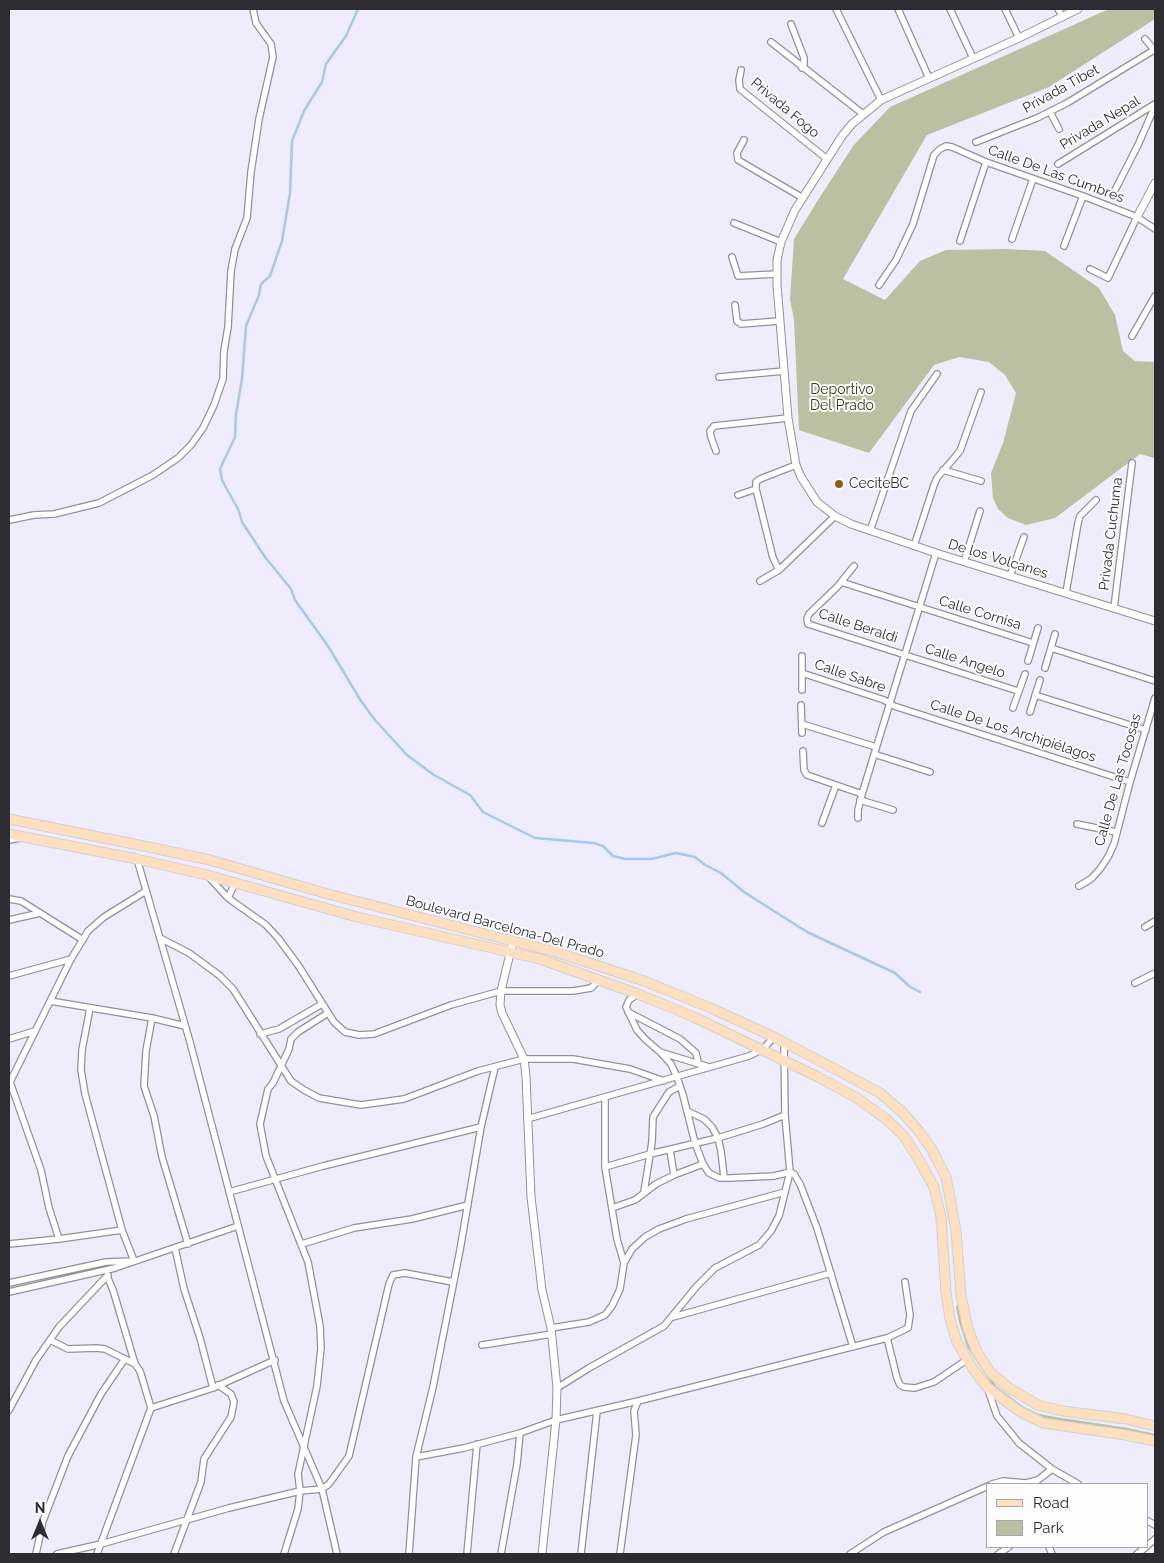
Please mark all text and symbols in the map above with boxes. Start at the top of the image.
street label: Privada Tibet [1020,61,1102,117]
street label: Privada Fogo [747,74,823,142]
street label: Privada Nepal [1057,93,1143,153]
street label: Calle De Las Cumbres [986,142,1126,206]
park label: Deportivo Del Prado [810,382,874,414]
place label: CeciteBC [849,476,909,492]
street label: Privada Cuchuma [1096,476,1126,592]
marker: CeciteBC [833,478,845,490]
street label: De los Volcanes [946,536,1050,582]
street label: Calle Cornisa [937,593,1023,633]
street label: Calle Beraldi [816,605,900,647]
street label: Calle Angelo [923,640,1007,682]
street label: Calle Sabre [812,656,888,696]
street label: Calle De Los Archipiélagos [928,696,1098,766]
street label: Calle De Las Tocosas [1091,712,1145,848]
street label: Boulevard Barcelona-Del Prado [404,892,606,962]
legend [986,1483,1149,1548]
text: Road [1033,1494,1069,1512]
north arrow [15,1498,65,1548]
text: N [35,1500,45,1516]
text: Park [1033,1519,1064,1537]

